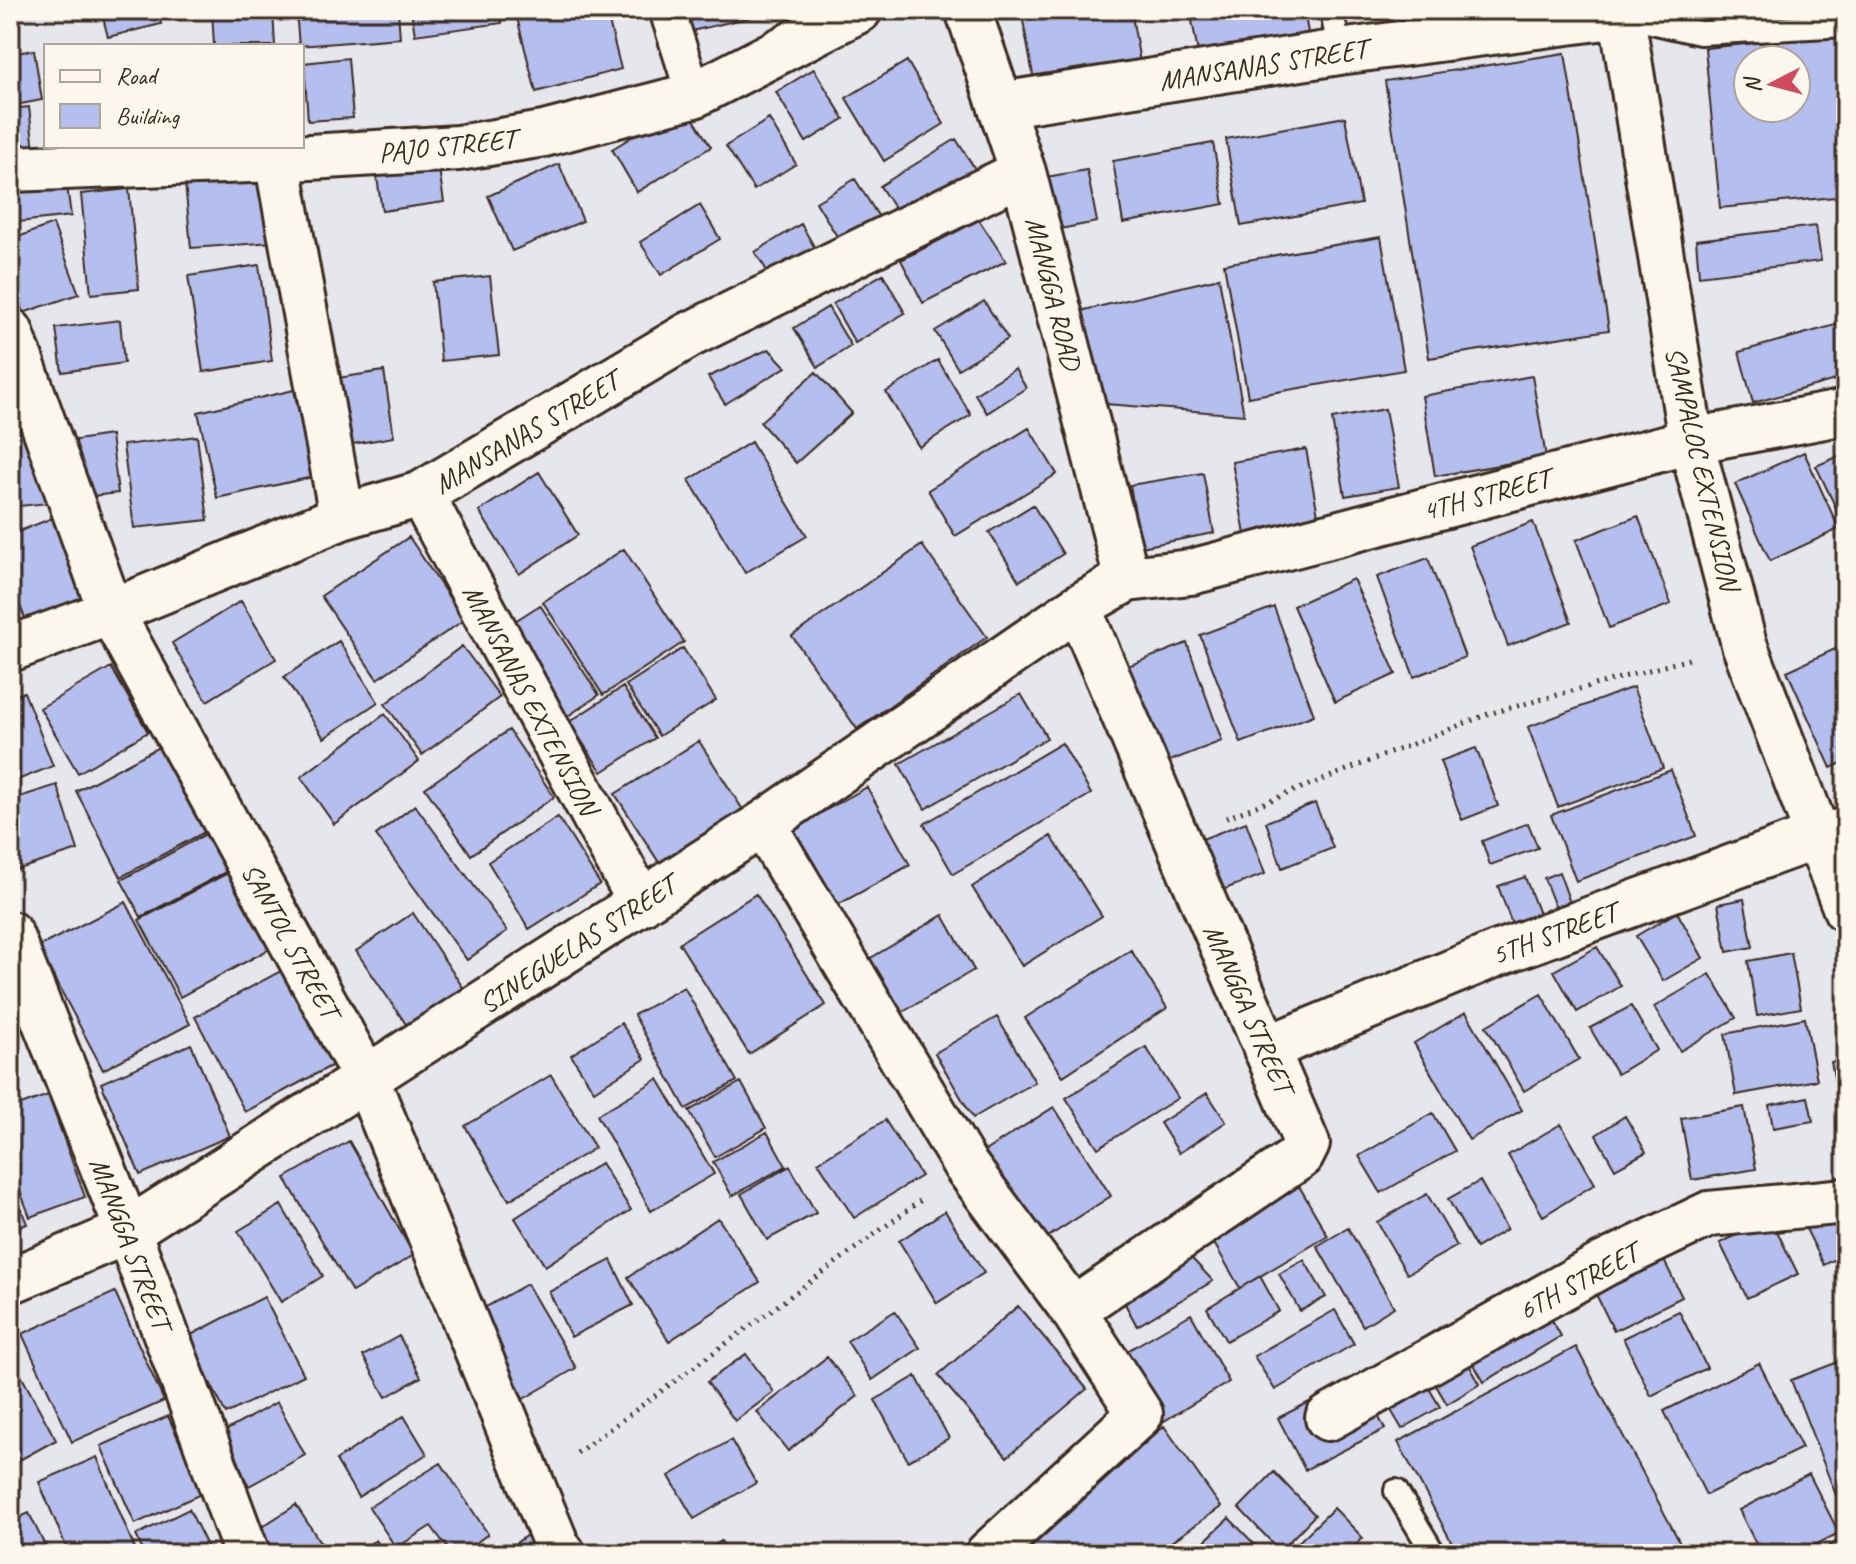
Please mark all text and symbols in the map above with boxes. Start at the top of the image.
street label: MANSANAS STREET [1157,30,1376,98]
legend [44,44,304,148]
north arrow [1732,44,1812,124]
text: Road [116,61,160,91]
text: N [1738,74,1768,94]
text: Building [116,101,181,131]
street label: PAJO STREET [377,120,524,170]
street label: MANGGA ROAD [1018,213,1090,376]
street label: SAMPALOC EXTENSION [1658,343,1748,597]
street label: MANSANAS STREET [427,360,631,501]
street label: 4TH STREET [1418,459,1561,528]
street label: MANSANAS EXTENSION [455,578,608,824]
street label: SANTOL STREET [234,857,351,1030]
street label: SINEGUELAS STREET [472,864,688,1021]
street label: 5TH STREET [1487,892,1628,972]
street label: MANGGA STREET [1196,918,1304,1105]
street label: MANGGA STREET [82,1152,182,1341]
street label: 6TH STREET [1512,1232,1651,1328]

